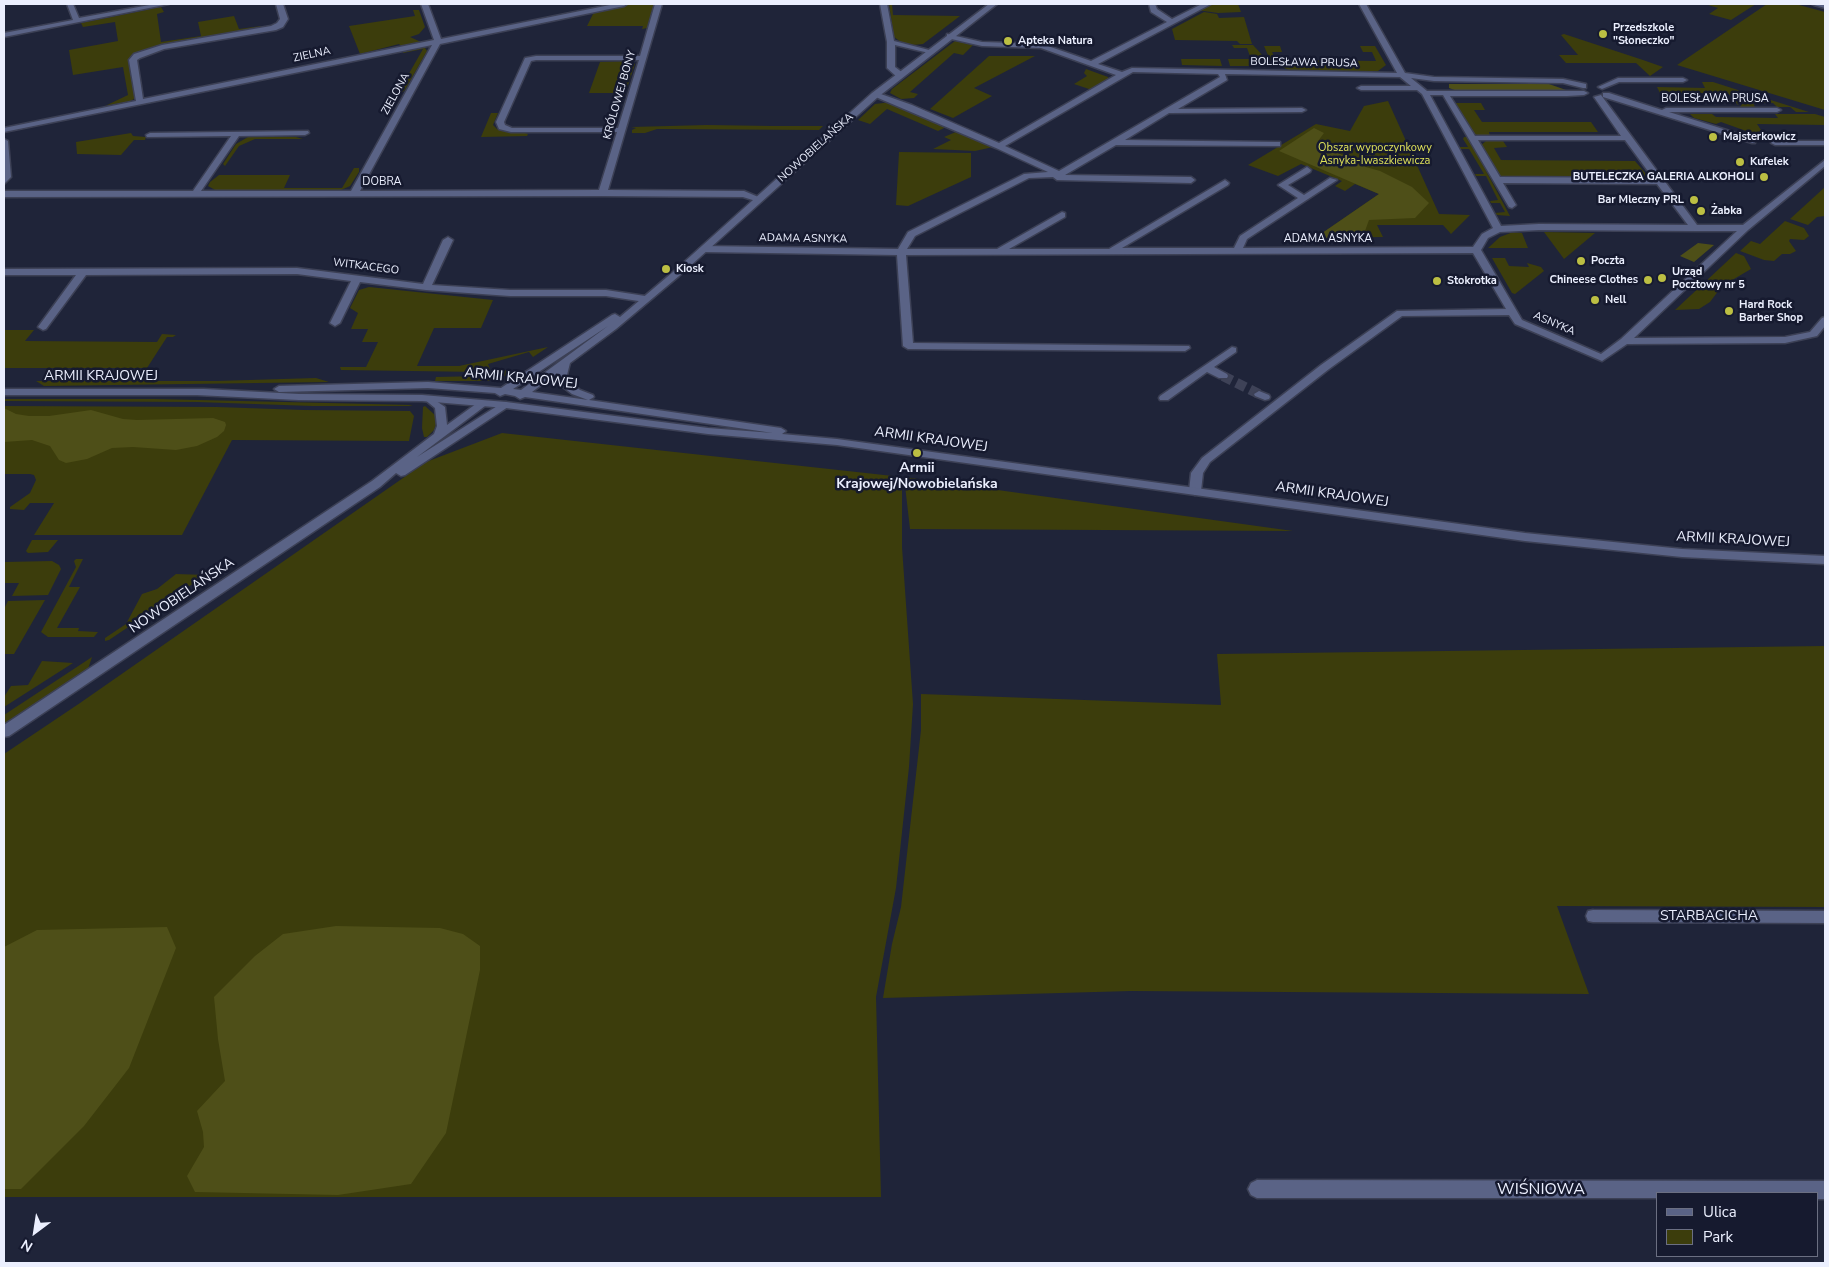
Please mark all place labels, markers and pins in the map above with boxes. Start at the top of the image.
place label: Przedszkole "Słoneczko" [1613,21,1674,47]
marker: Przedszkole "Słoneczko" [1597,28,1609,40]
place label: Apteka Natura [1018,34,1093,48]
marker: Apteka Natura [1002,35,1014,47]
place label: Majsterkowicz [1723,130,1796,144]
marker: Majsterkowicz [1707,131,1719,143]
place label: Kufelek [1750,155,1789,169]
marker: Kufelek [1734,156,1746,168]
place label: BUTELECZKA GALERIA ALKOHOLI [1573,170,1754,184]
marker: BUTELECZKA GALERIA ALKOHOLI [1758,171,1770,183]
place label: Bar Mleczny PRL [1598,193,1684,207]
marker: Bar Mleczny PRL [1688,194,1700,206]
place label: Żabka [1711,204,1742,218]
marker: Żabka [1695,205,1707,217]
place label: Poczta [1591,254,1625,268]
marker: Poczta [1575,255,1587,267]
place label: Kiosk [676,262,704,276]
marker: Kiosk [660,263,672,275]
place label: Urząd Pocztowy nr 5 [1672,265,1745,291]
marker: Urząd Pocztowy nr 5 [1656,272,1668,284]
place label: Chineese Clothes [1549,273,1638,287]
place label: Stokrotka [1447,274,1497,288]
marker: Chineese Clothes [1642,274,1654,286]
marker: Stokrotka [1431,275,1443,287]
place label: Nell [1605,293,1626,307]
marker: Nell [1589,294,1601,306]
place label: Hard Rock Barber Shop [1739,298,1803,324]
marker: Hard Rock Barber Shop [1723,305,1735,317]
marker: Armii Krajowej/Nowobielańska [911,447,923,459]
place label: Armii Krajowej/Nowobielańska [836,461,998,494]

